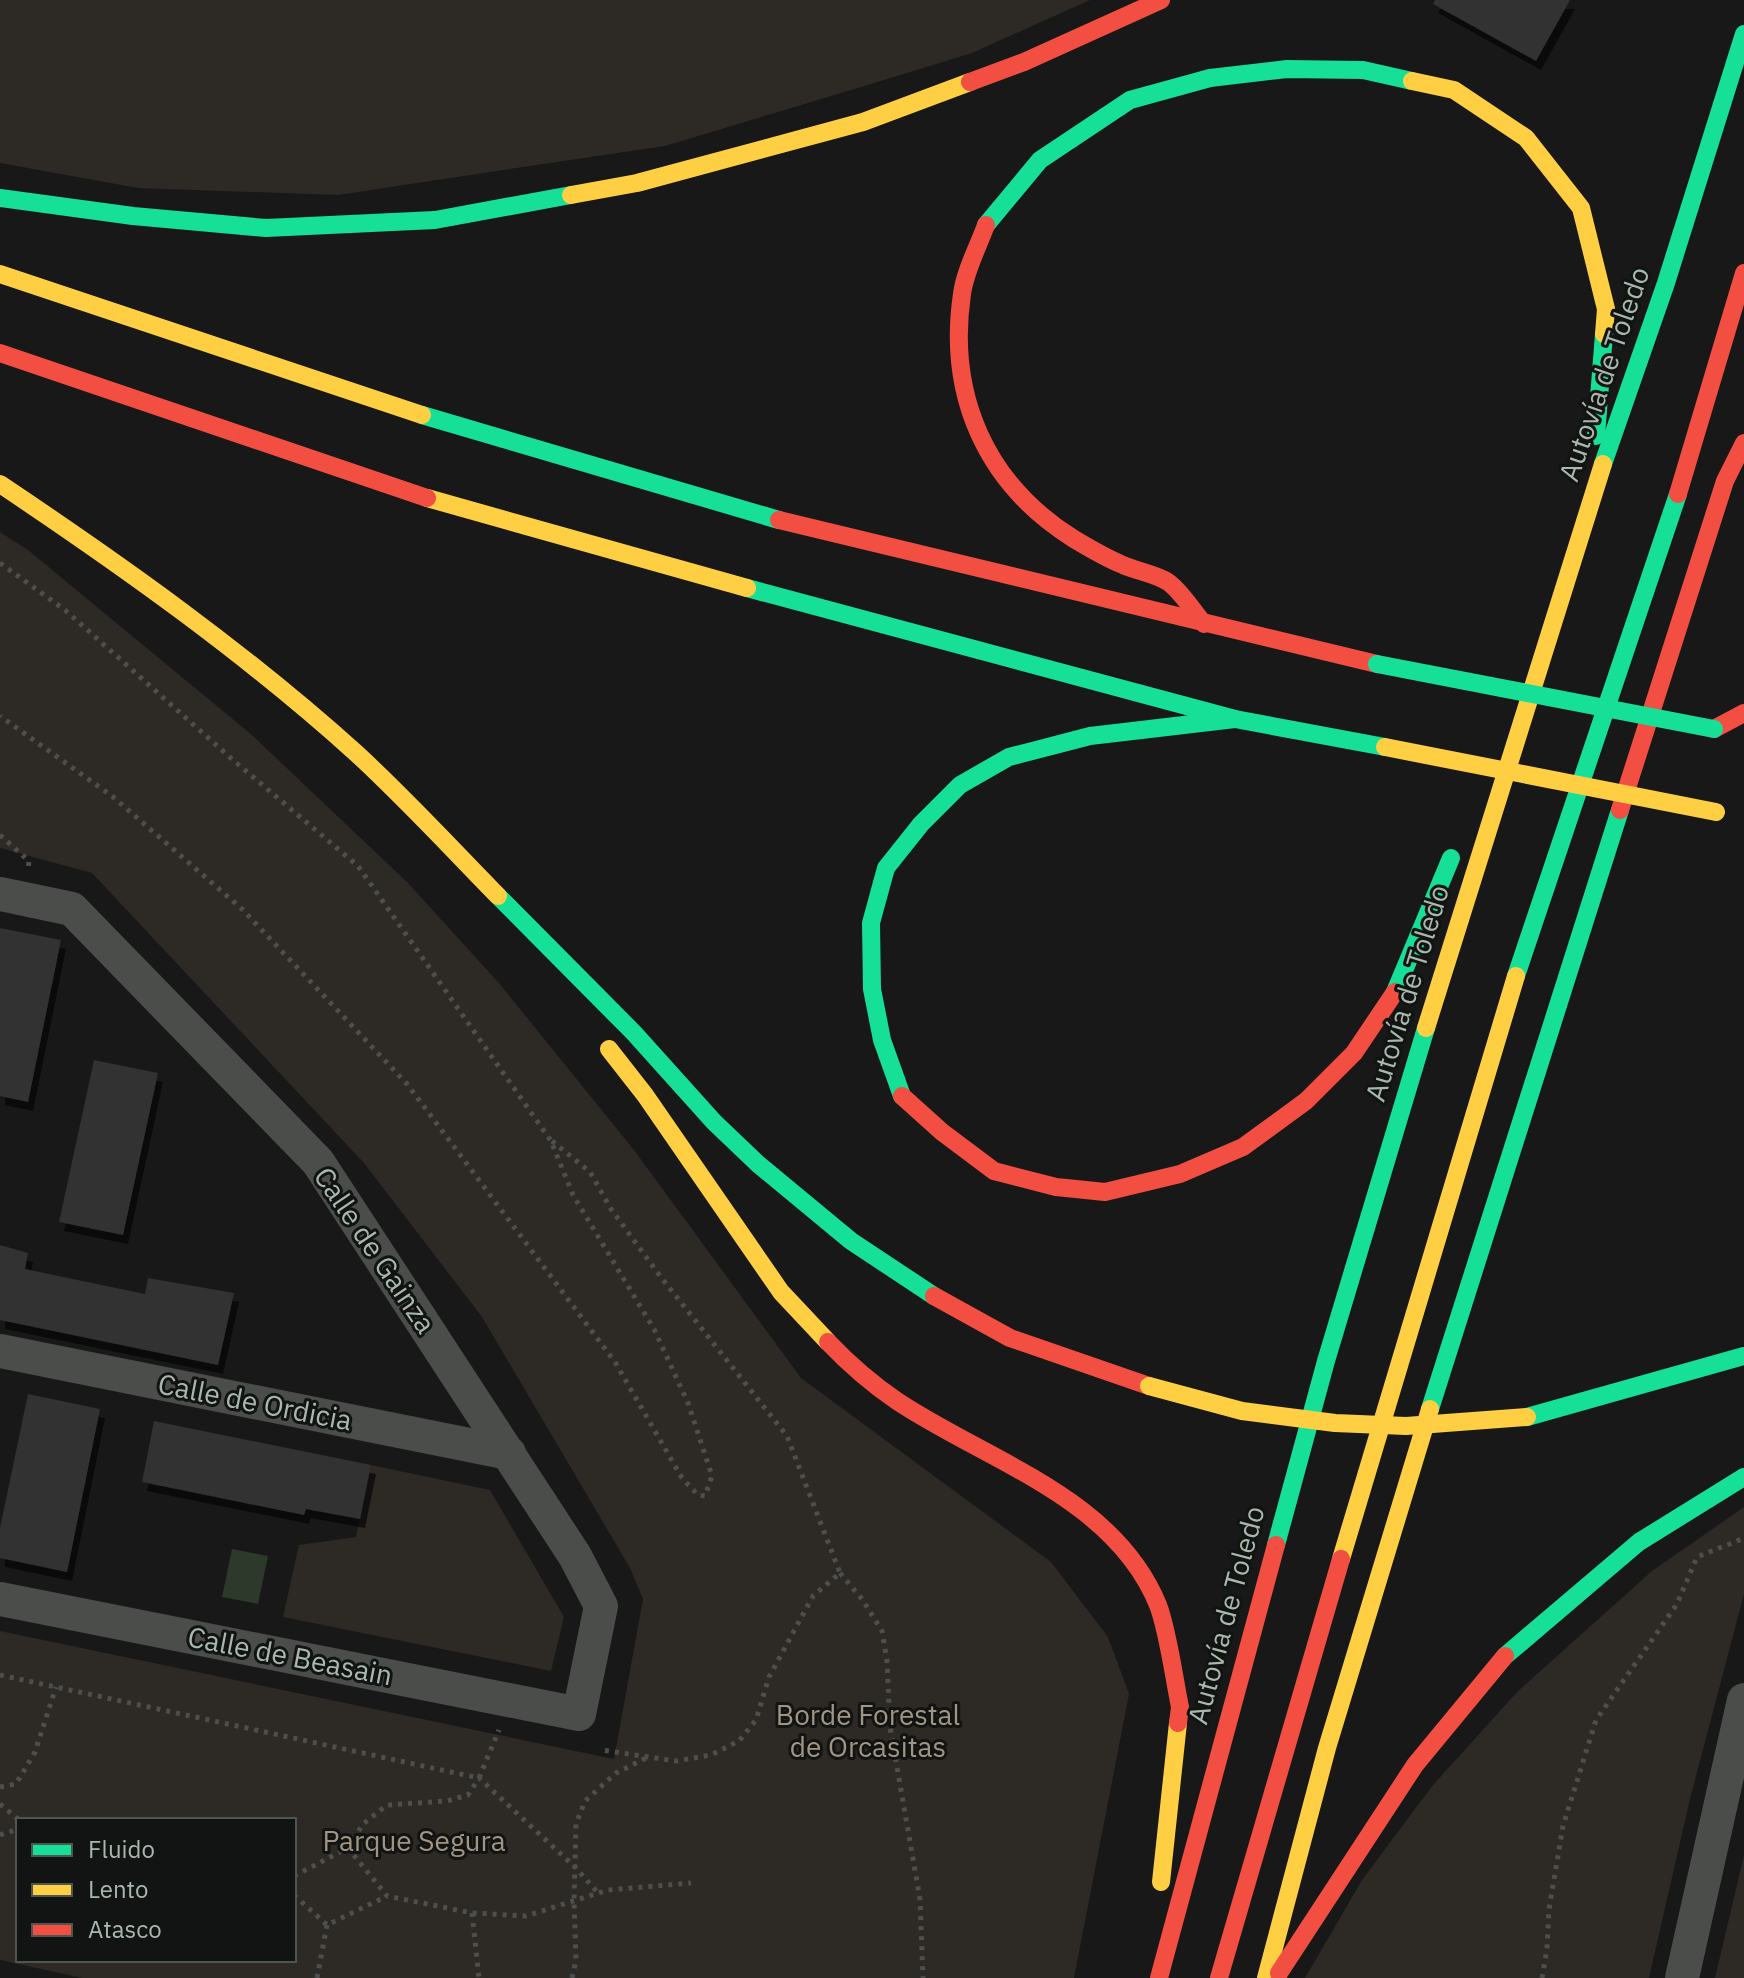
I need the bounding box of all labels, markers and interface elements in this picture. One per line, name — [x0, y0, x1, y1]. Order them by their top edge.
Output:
street label: Autovía de Toledo — [1550, 262, 1658, 486]
street label: Autovía de Toledo — [1356, 880, 1457, 1106]
street label: Calle de Gainza — [306, 1159, 445, 1340]
street label: Calle de Ordicia — [155, 1365, 355, 1438]
street label: Autovía de Toledo — [1179, 1502, 1272, 1728]
street label: Calle de Beasain — [185, 1618, 396, 1693]
park label: Borde Forestal de Orcasitas — [776, 1696, 960, 1765]
legend — [16, 1818, 296, 1962]
park label: Parque Segura — [322, 1822, 506, 1859]
text: Fluido — [88, 1833, 155, 1865]
text: Lento — [88, 1873, 148, 1905]
text: Atasco — [88, 1913, 162, 1945]

